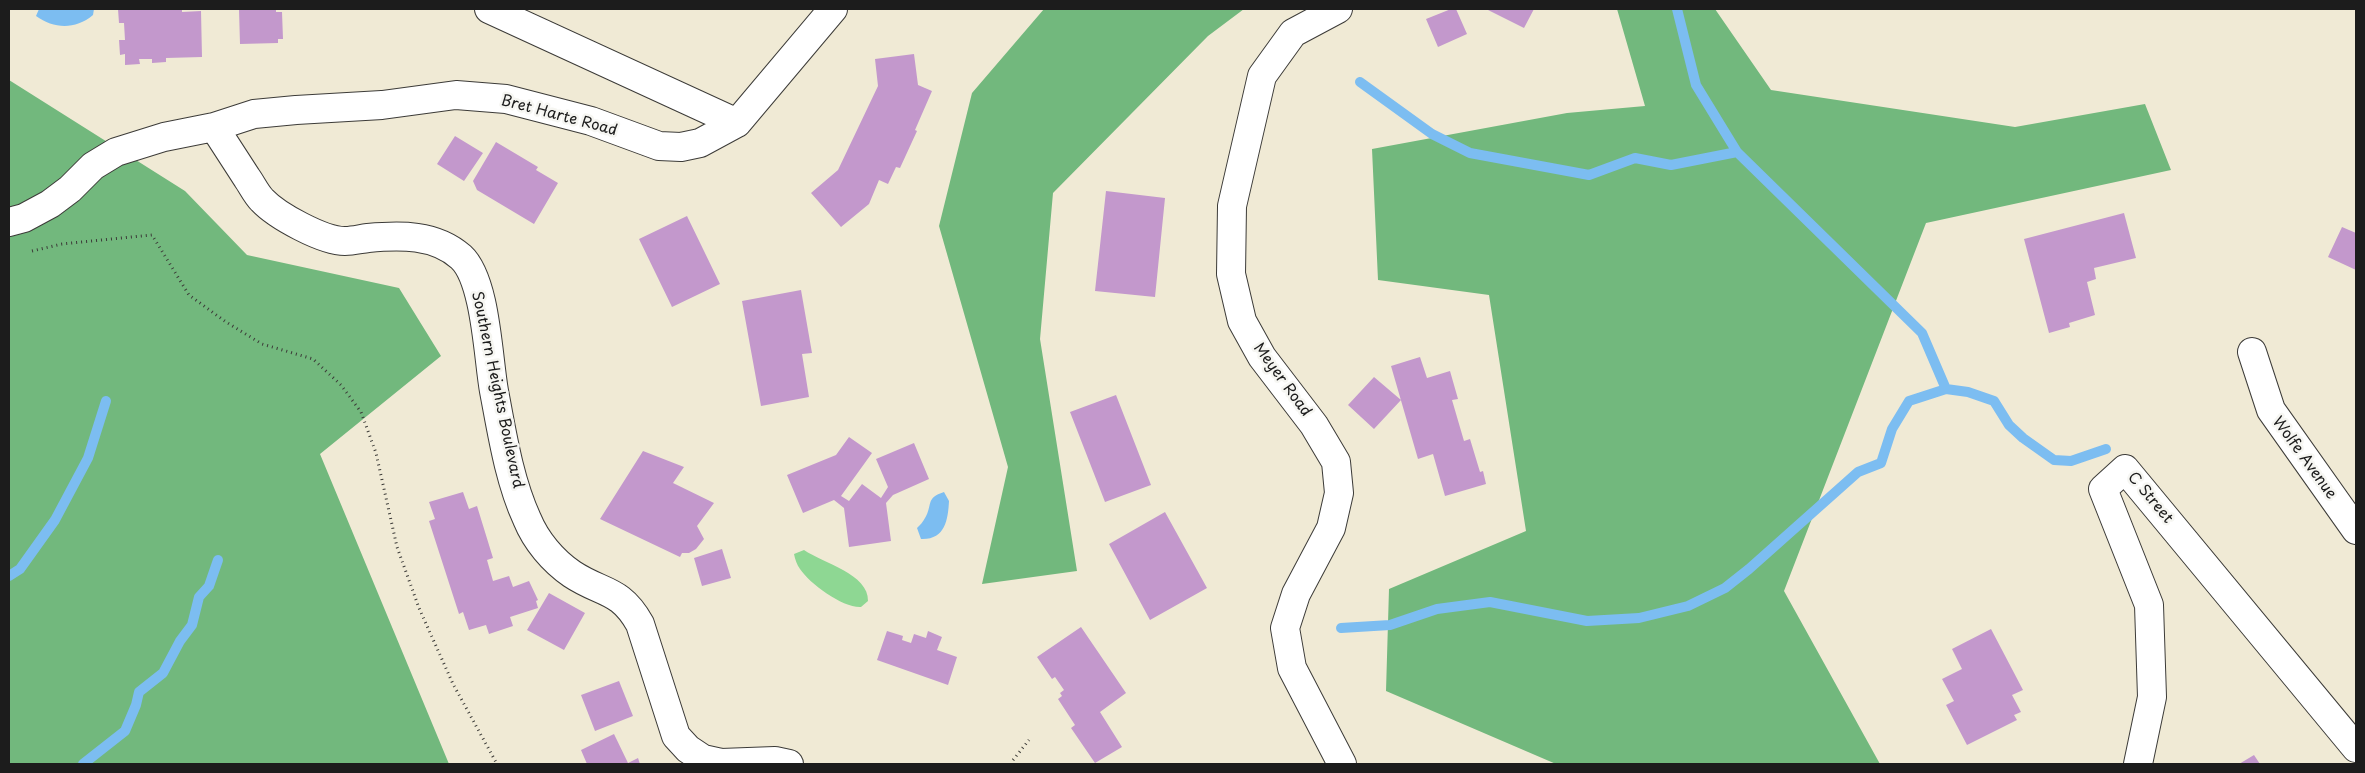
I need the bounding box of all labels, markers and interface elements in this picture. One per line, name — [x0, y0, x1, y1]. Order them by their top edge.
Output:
street label: Bret Harte Road — [499, 92, 619, 140]
street label: Southern Heights Boulevard — [467, 290, 527, 490]
street label: Meyer Road — [1249, 340, 1315, 420]
street label: Wolfe Avenue — [2268, 413, 2340, 503]
street label: C Street — [2123, 469, 2177, 527]

